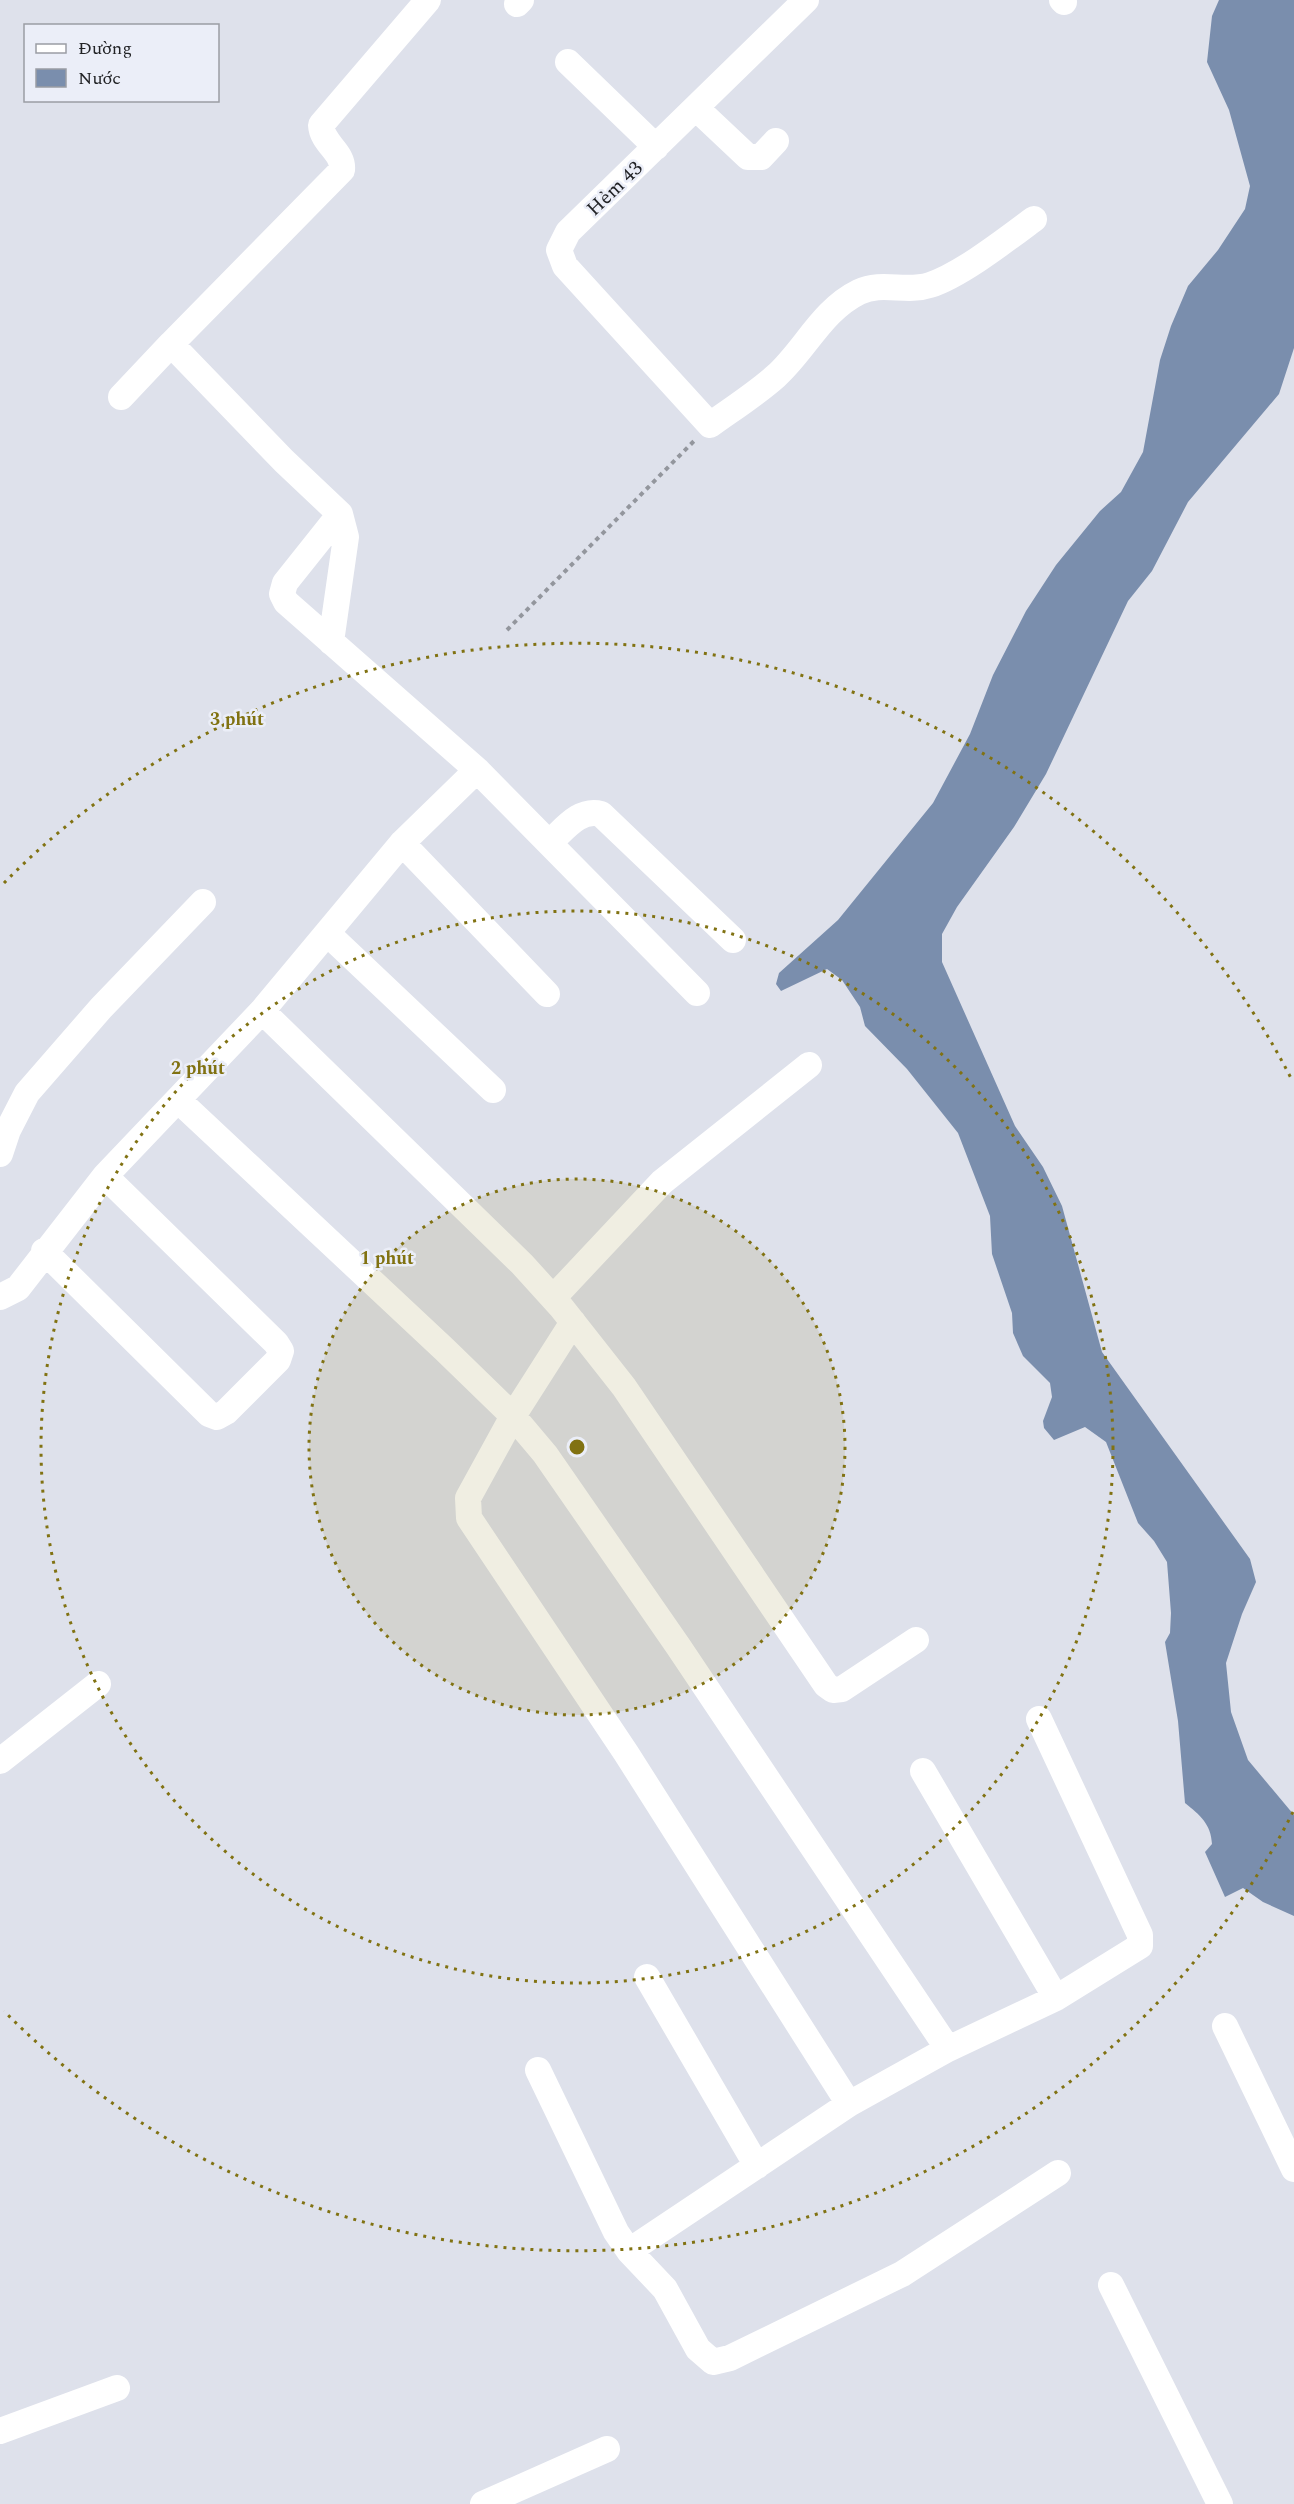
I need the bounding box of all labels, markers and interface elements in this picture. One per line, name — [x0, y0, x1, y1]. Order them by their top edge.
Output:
legend — [24, 24, 219, 102]
text: Đường — [78, 35, 132, 62]
text: Nước — [78, 65, 121, 92]
street label: Hẻm 43 — [580, 154, 650, 223]
text: 3 phút — [210, 706, 264, 733]
text: 2 phút — [171, 1055, 225, 1082]
text: 1 phút — [360, 1245, 414, 1272]
centre of rings — [567, 1437, 587, 1457]

